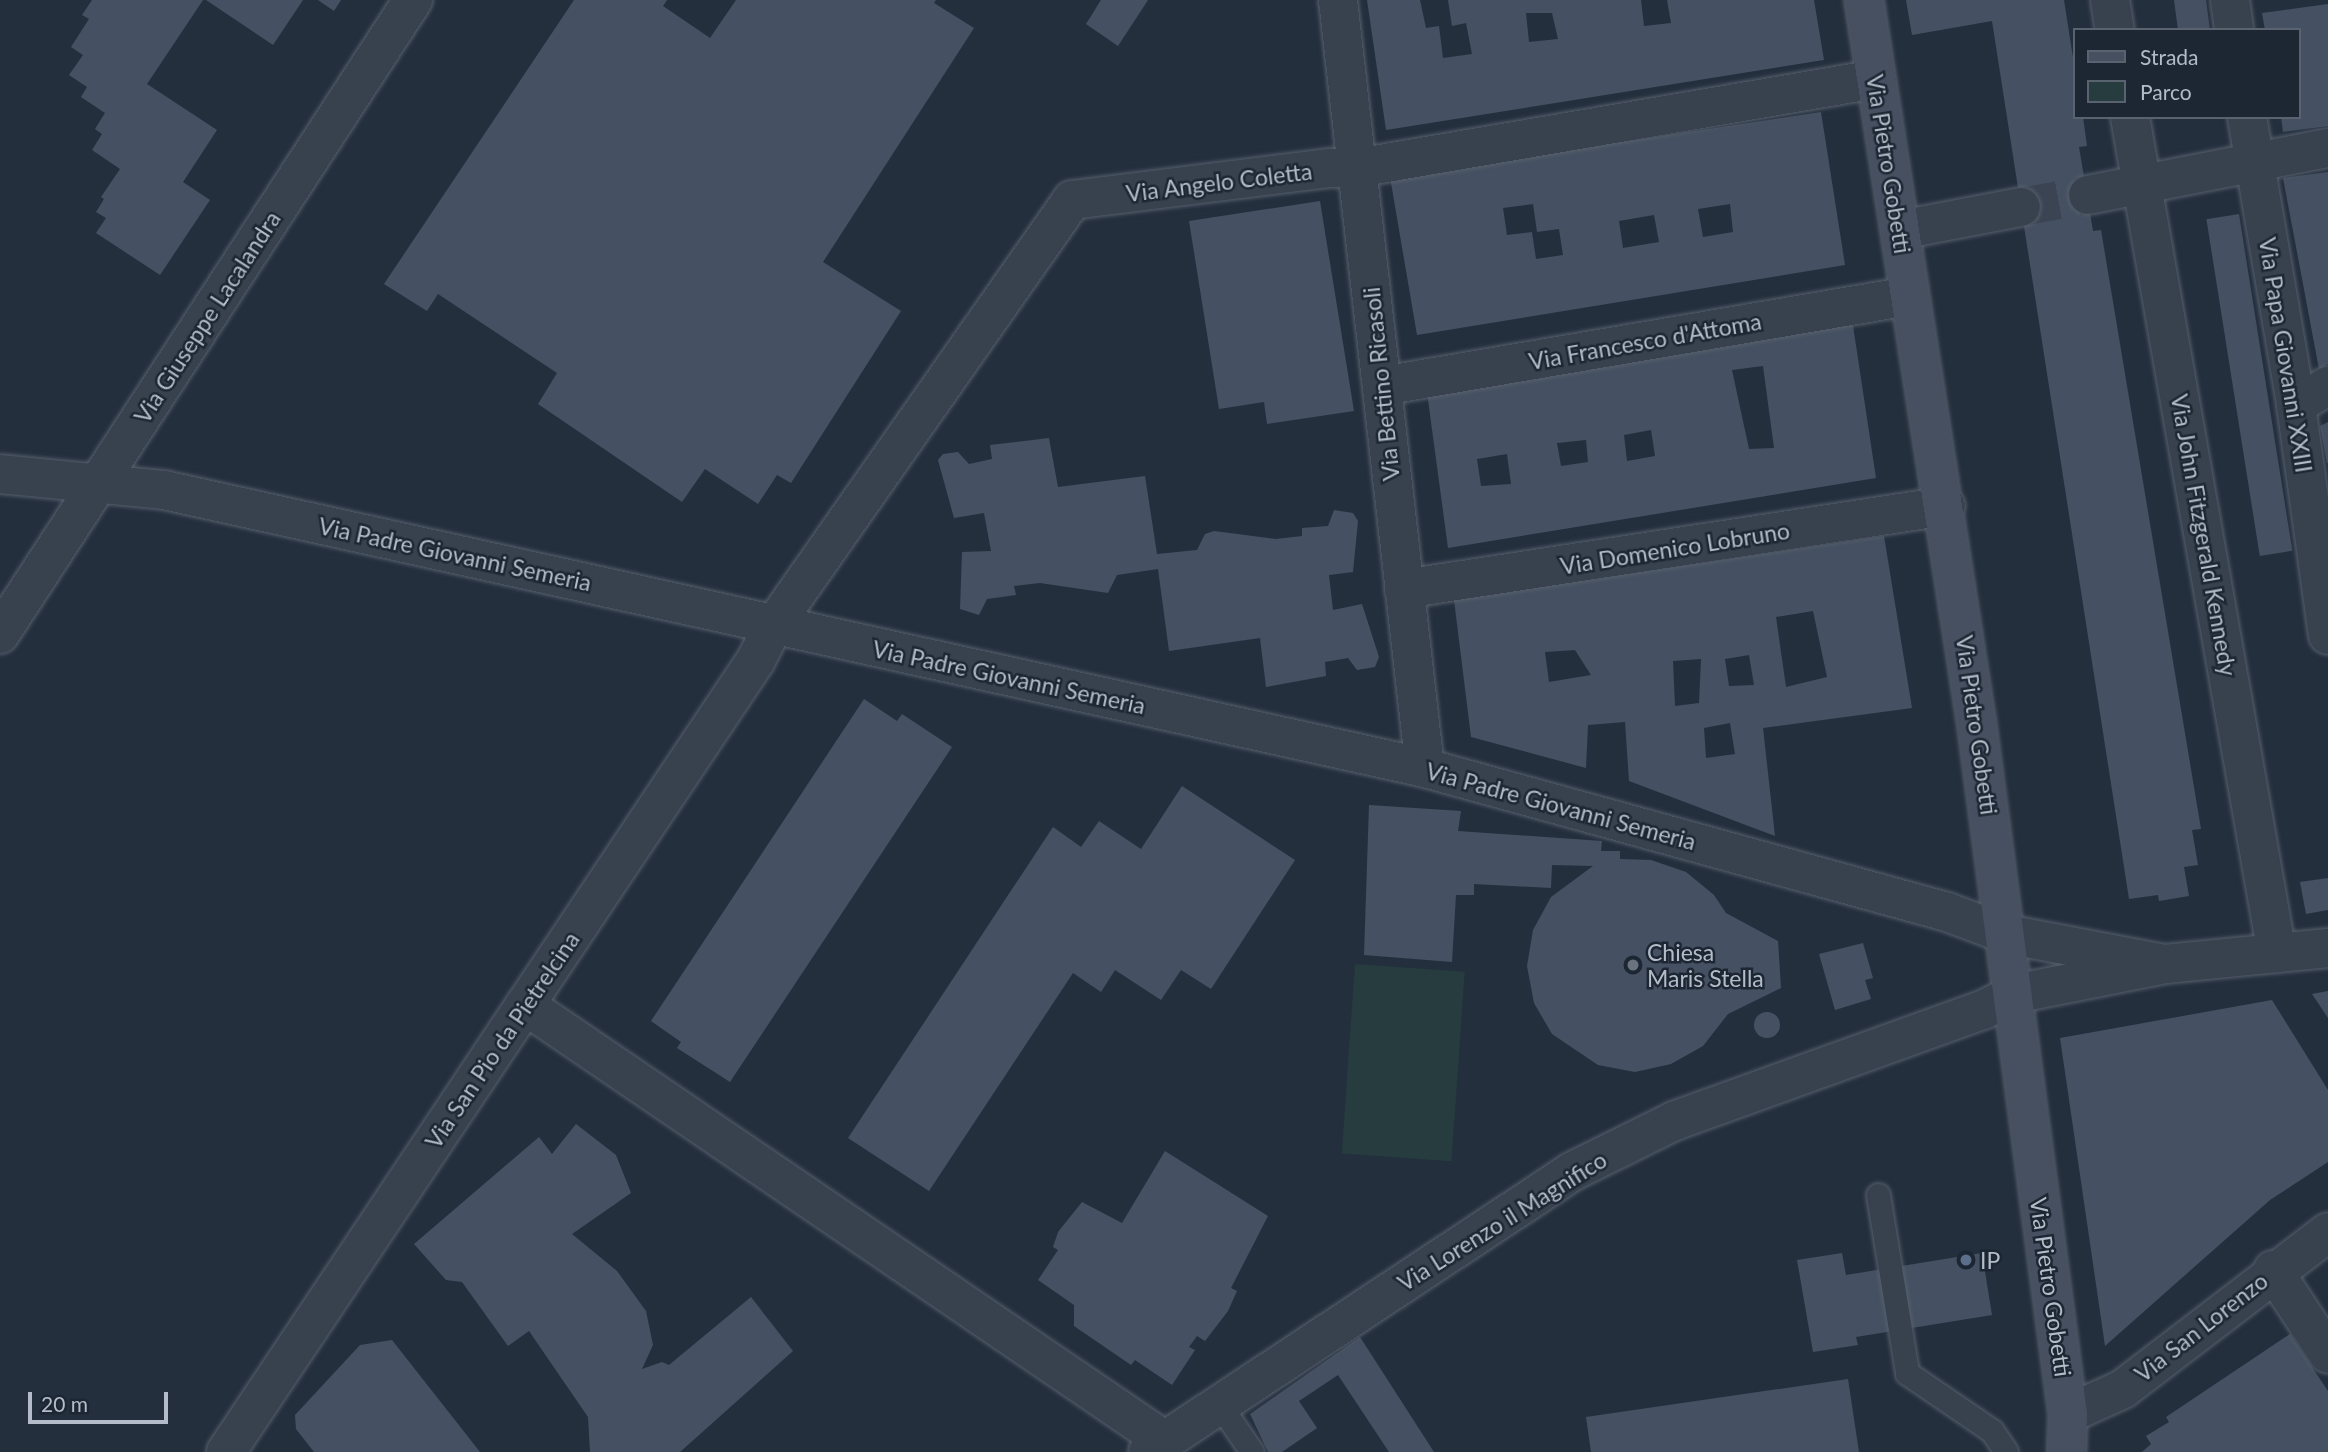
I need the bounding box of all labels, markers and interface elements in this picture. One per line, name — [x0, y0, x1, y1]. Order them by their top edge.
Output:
legend — [2072, 28, 2300, 119]
text: Strada — [2140, 44, 2199, 69]
street label: Via Pietro Gobetti — [1861, 73, 1917, 255]
text: Parco — [2140, 79, 2192, 104]
street label: Via Angelo Coletta — [1124, 157, 1314, 207]
street label: Via Giuseppe Lacalandra — [128, 206, 286, 428]
street label: Via Papa Giovanni XXIII — [2254, 235, 2318, 475]
street label: Via Bettino Ricasoli — [1357, 286, 1405, 482]
street label: Via Francesco d'Attoma — [1527, 307, 1763, 375]
street label: Via John Fitzgerald Kennedy — [2166, 392, 2242, 678]
street label: Via Padre Giovanni Semeria — [316, 512, 594, 596]
street label: Via Domenico Lobruno — [1558, 516, 1792, 580]
street label: Via Pietro Gobetti — [1951, 634, 2003, 816]
street label: Via Padre Giovanni Semeria — [870, 635, 1148, 719]
street label: Via Padre Giovanni Semeria — [1423, 757, 1699, 855]
street label: Via San Pio da Pietrelcina — [419, 927, 585, 1153]
place label: Chiesa Maris Stella — [1647, 938, 1764, 992]
marker: Chiesa Maris Stella — [1625, 957, 1641, 973]
street label: Via Lorenzo il Magnifico — [1393, 1145, 1611, 1297]
street label: Via Pietro Gobetti — [2025, 1196, 2077, 1378]
place label: IP — [1980, 1246, 2000, 1274]
marker: IP — [1958, 1252, 1974, 1268]
street label: Via San Lorenzo — [2129, 1267, 2273, 1387]
scale bar — [32, 1378, 172, 1422]
text: 20 m — [41, 1391, 88, 1416]

